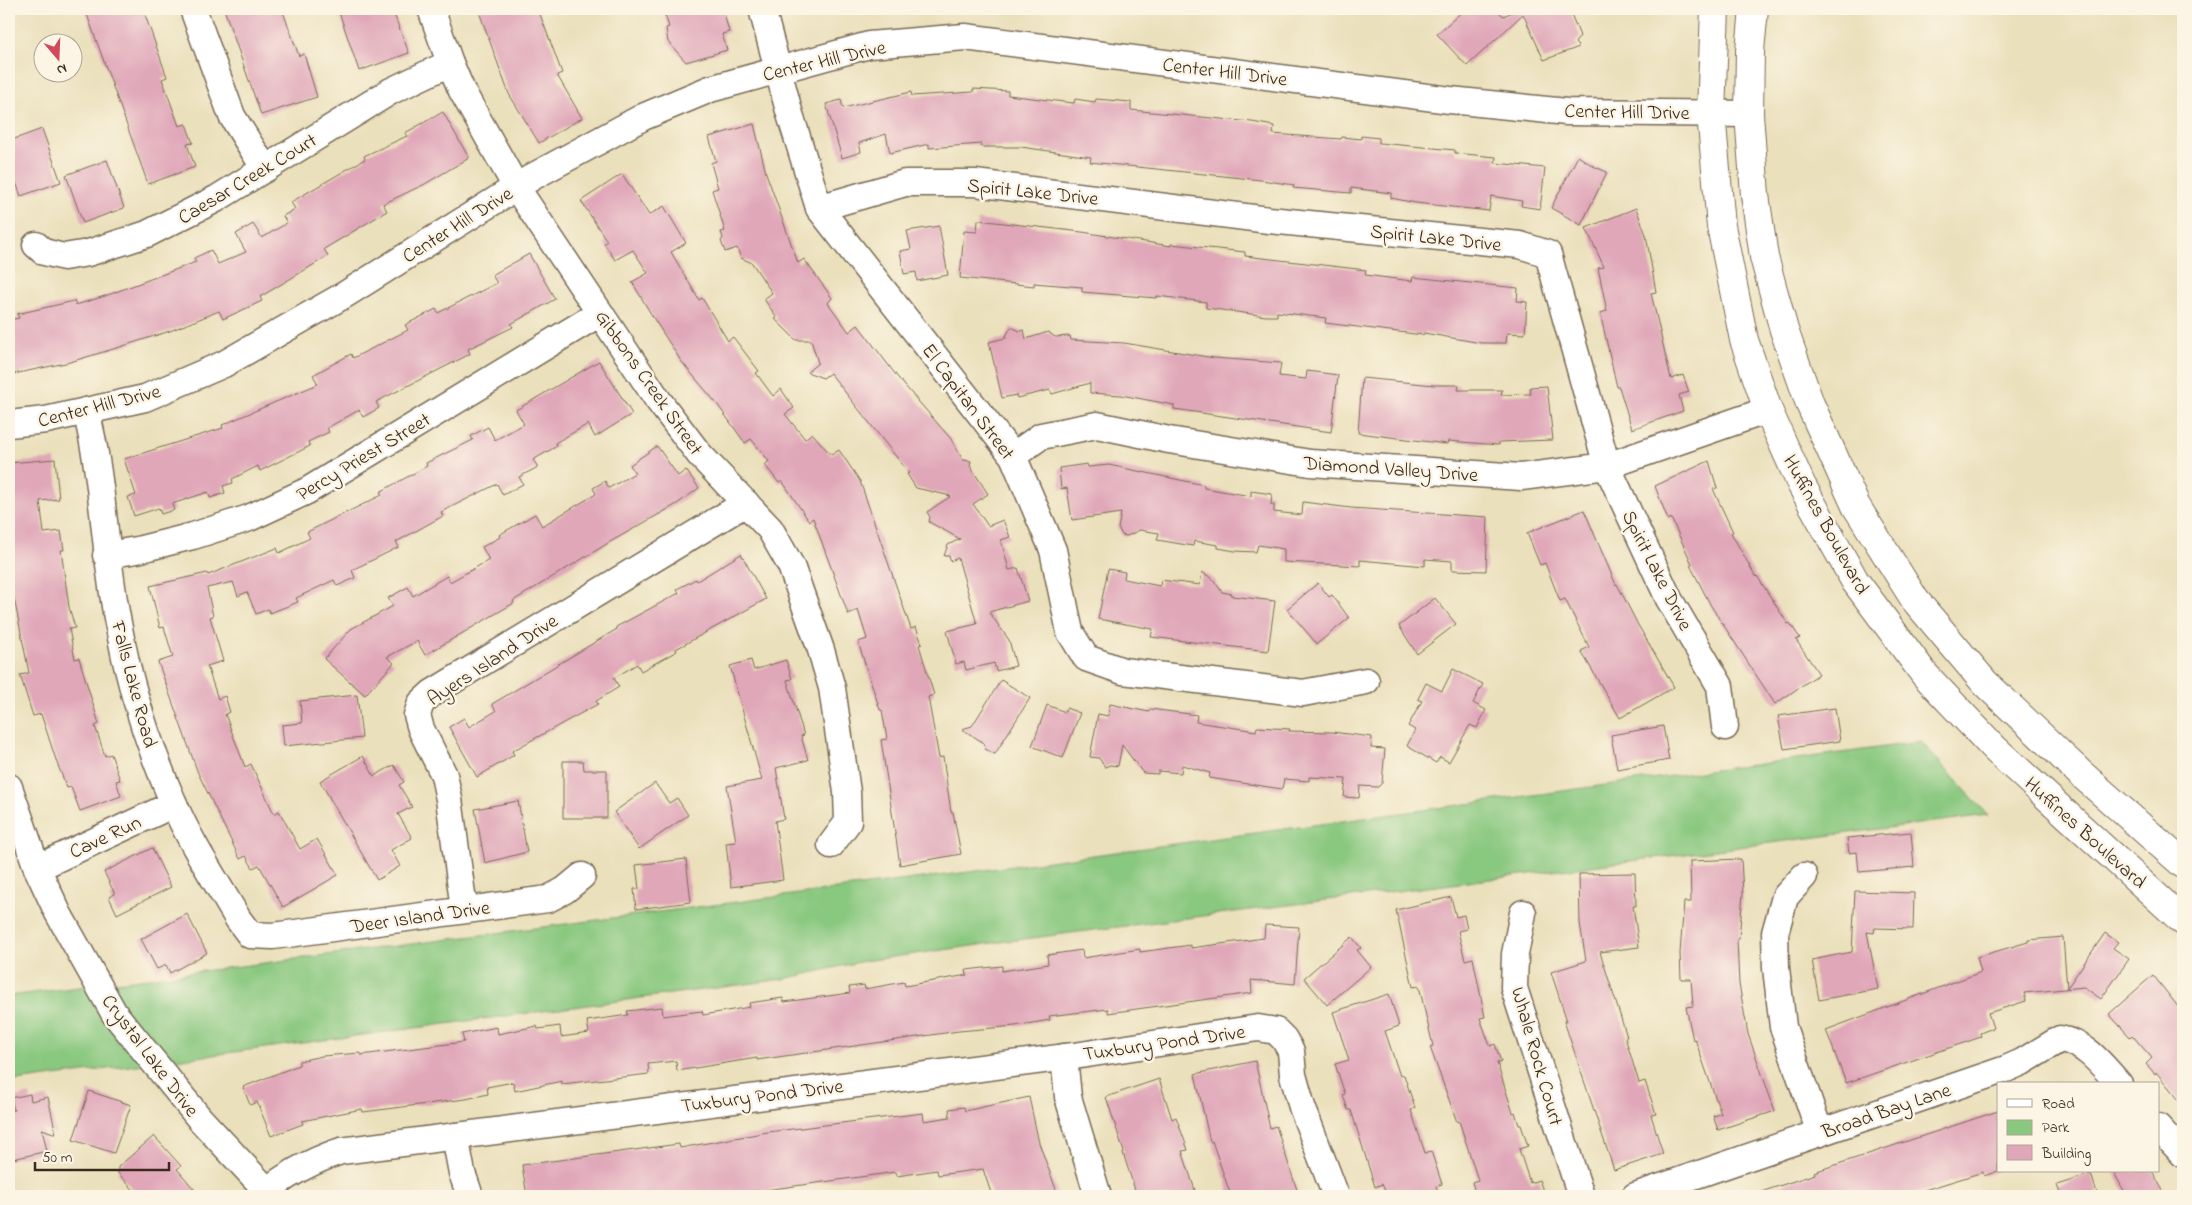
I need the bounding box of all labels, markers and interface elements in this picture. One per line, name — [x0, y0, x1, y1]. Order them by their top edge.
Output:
north arrow — [32, 32, 82, 82]
street label: Center Hill Drive — [760, 34, 889, 91]
street label: Center Hill Drive — [1161, 51, 1289, 96]
text: N — [54, 57, 70, 80]
street label: Center Hill Drive — [1564, 98, 1690, 129]
street label: Caesar Creek Court — [173, 127, 323, 233]
street label: Spirit Lake Drive — [966, 172, 1100, 215]
street label: Center Hill Drive — [397, 181, 519, 272]
street label: Spirit Lake Drive — [1369, 218, 1503, 261]
street label: Gibbons Creek Street — [587, 305, 709, 462]
street label: El Capitan Street — [913, 338, 1021, 467]
street label: Center Hill Drive — [35, 378, 164, 437]
street label: Percy Priest Street — [292, 406, 437, 510]
street label: Diamond Valley Drive — [1302, 450, 1479, 491]
street label: Huffines Boulevard — [1774, 450, 1875, 600]
street label: Spirit Lake Drive — [1613, 506, 1699, 636]
street label: Ayers Island Drive — [422, 608, 564, 714]
street label: Falls Lake Road — [101, 617, 163, 751]
street label: Huffines Boulevard — [2017, 771, 2152, 897]
street label: Cave Run — [65, 809, 147, 868]
street label: Deer Island Drive — [348, 894, 492, 943]
street label: Whale Rock Court — [1502, 984, 1569, 1130]
street label: Crystal Lake Drive — [93, 989, 205, 1124]
street label: Tuxbury Pond Drive — [1081, 1019, 1247, 1070]
street label: Tuxbury Pond Drive — [679, 1073, 845, 1122]
street label: Broad Bay Lane — [1818, 1077, 1955, 1148]
legend — [1997, 1082, 2160, 1172]
text: Road — [2042, 1093, 2075, 1115]
text: Park — [2042, 1117, 2070, 1139]
scale bar — [35, 1140, 169, 1172]
text: Building — [2041, 1143, 2091, 1166]
text: 50 m — [42, 1147, 73, 1169]

